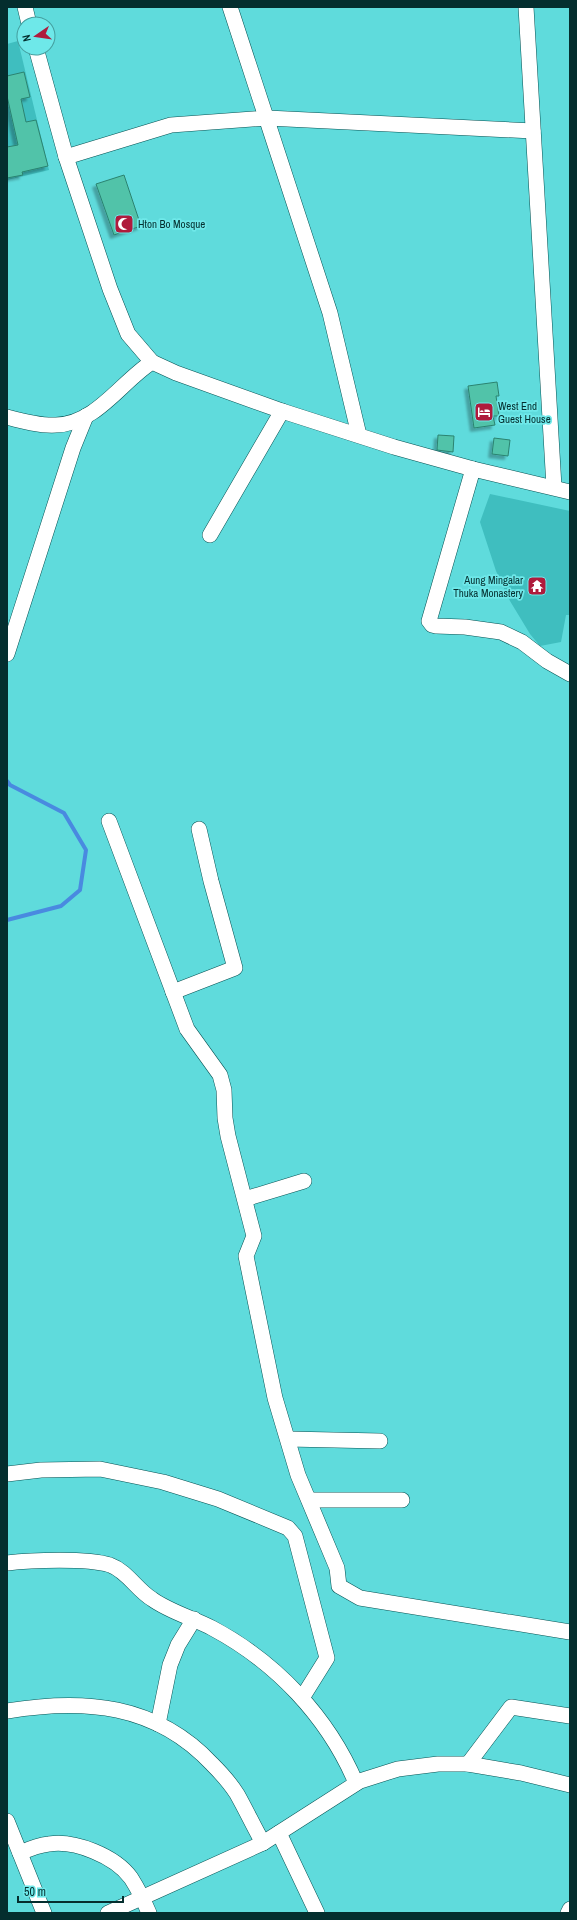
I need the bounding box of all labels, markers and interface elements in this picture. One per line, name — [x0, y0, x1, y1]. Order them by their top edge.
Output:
north arrow — [16, 16, 56, 56]
text: N — [19, 34, 34, 43]
mosque icon: Hton Bo Mosque — [113, 213, 135, 235]
place label: Hton Bo Mosque — [138, 217, 205, 231]
place label: West End Guest House — [498, 399, 551, 426]
hotel icon: West End Guest House — [473, 401, 495, 423]
place label: Aung Mingalar Thuka Monastery — [453, 573, 523, 600]
temple icon: Aung Mingalar Thuka Monastery — [526, 575, 548, 597]
scale bar — [18, 1878, 123, 1904]
text: 50 m — [24, 1884, 46, 1900]

